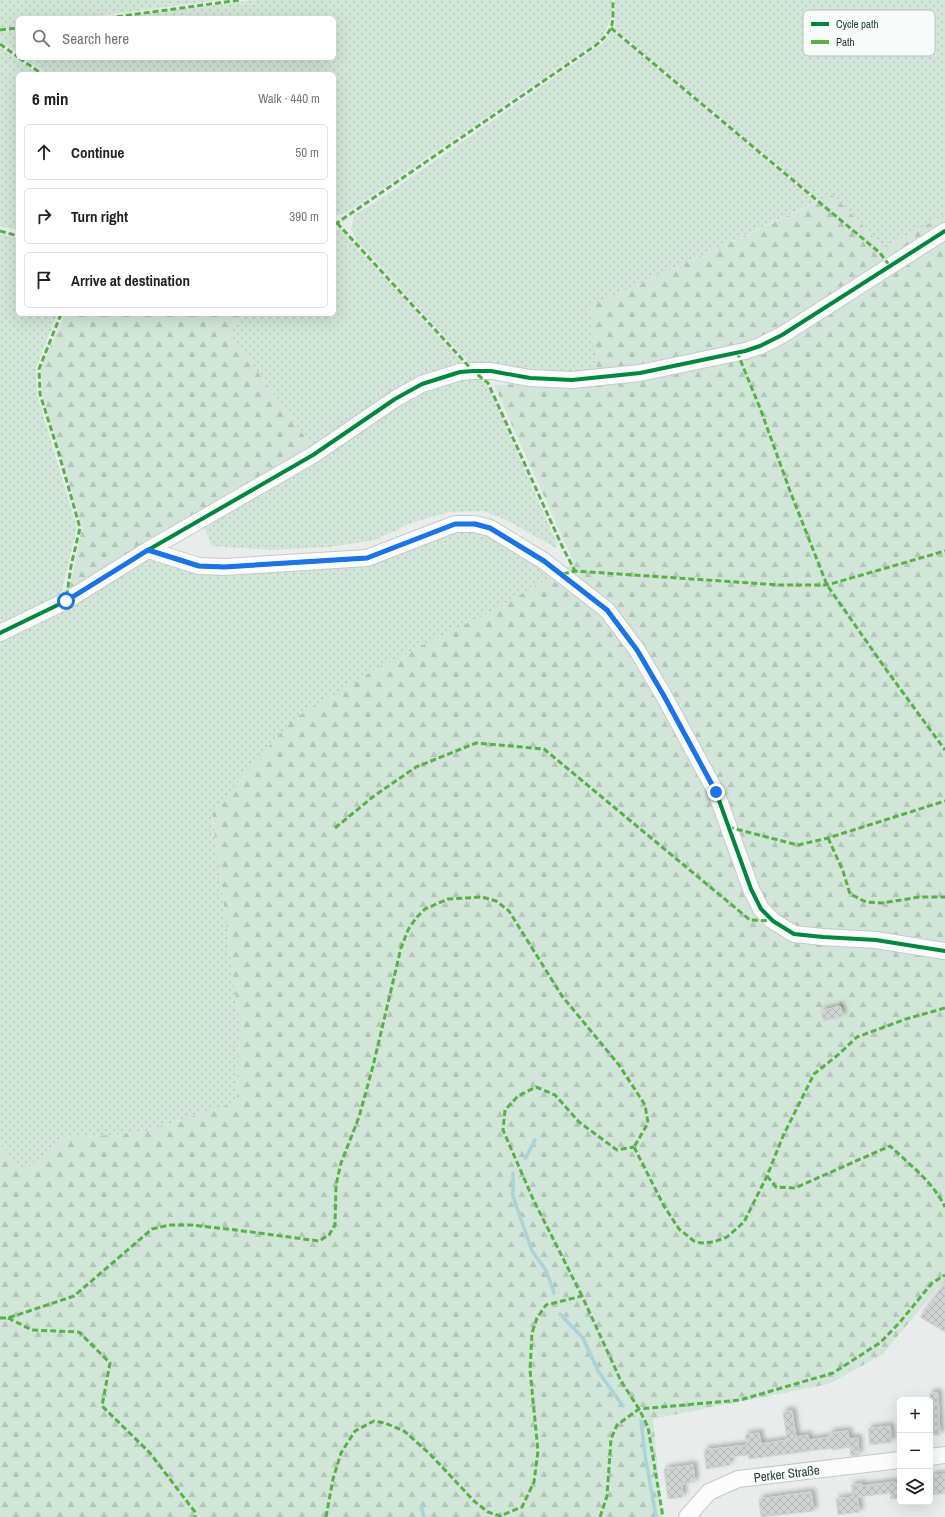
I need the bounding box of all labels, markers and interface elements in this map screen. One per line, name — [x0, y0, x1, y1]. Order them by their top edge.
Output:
legend — [803, 10, 935, 56]
search box — [16, 16, 336, 60]
text: Cycle path — [836, 17, 879, 31]
icon: search — [30, 27, 52, 49]
text: Search here — [62, 28, 129, 49]
text: Path — [836, 35, 855, 49]
text: 6 min — [32, 87, 68, 110]
text: Walk · 440 m — [258, 90, 320, 107]
icon: ahead — [33, 141, 55, 163]
text: Continue — [71, 142, 124, 163]
text: 50 m — [295, 144, 319, 161]
icon: right — [33, 205, 55, 227]
text: Turn right — [71, 206, 128, 227]
text: 390 m — [289, 208, 319, 225]
icon: arrive — [33, 269, 55, 291]
text: Arrive at destination — [71, 270, 190, 291]
route start — [57, 592, 75, 610]
route end — [707, 783, 725, 801]
map controls — [897, 1397, 933, 1505]
button: + — [897, 1397, 933, 1433]
button: − — [897, 1433, 933, 1469]
street label: Perker Straße — [753, 1461, 821, 1486]
button: layers — [897, 1469, 933, 1505]

